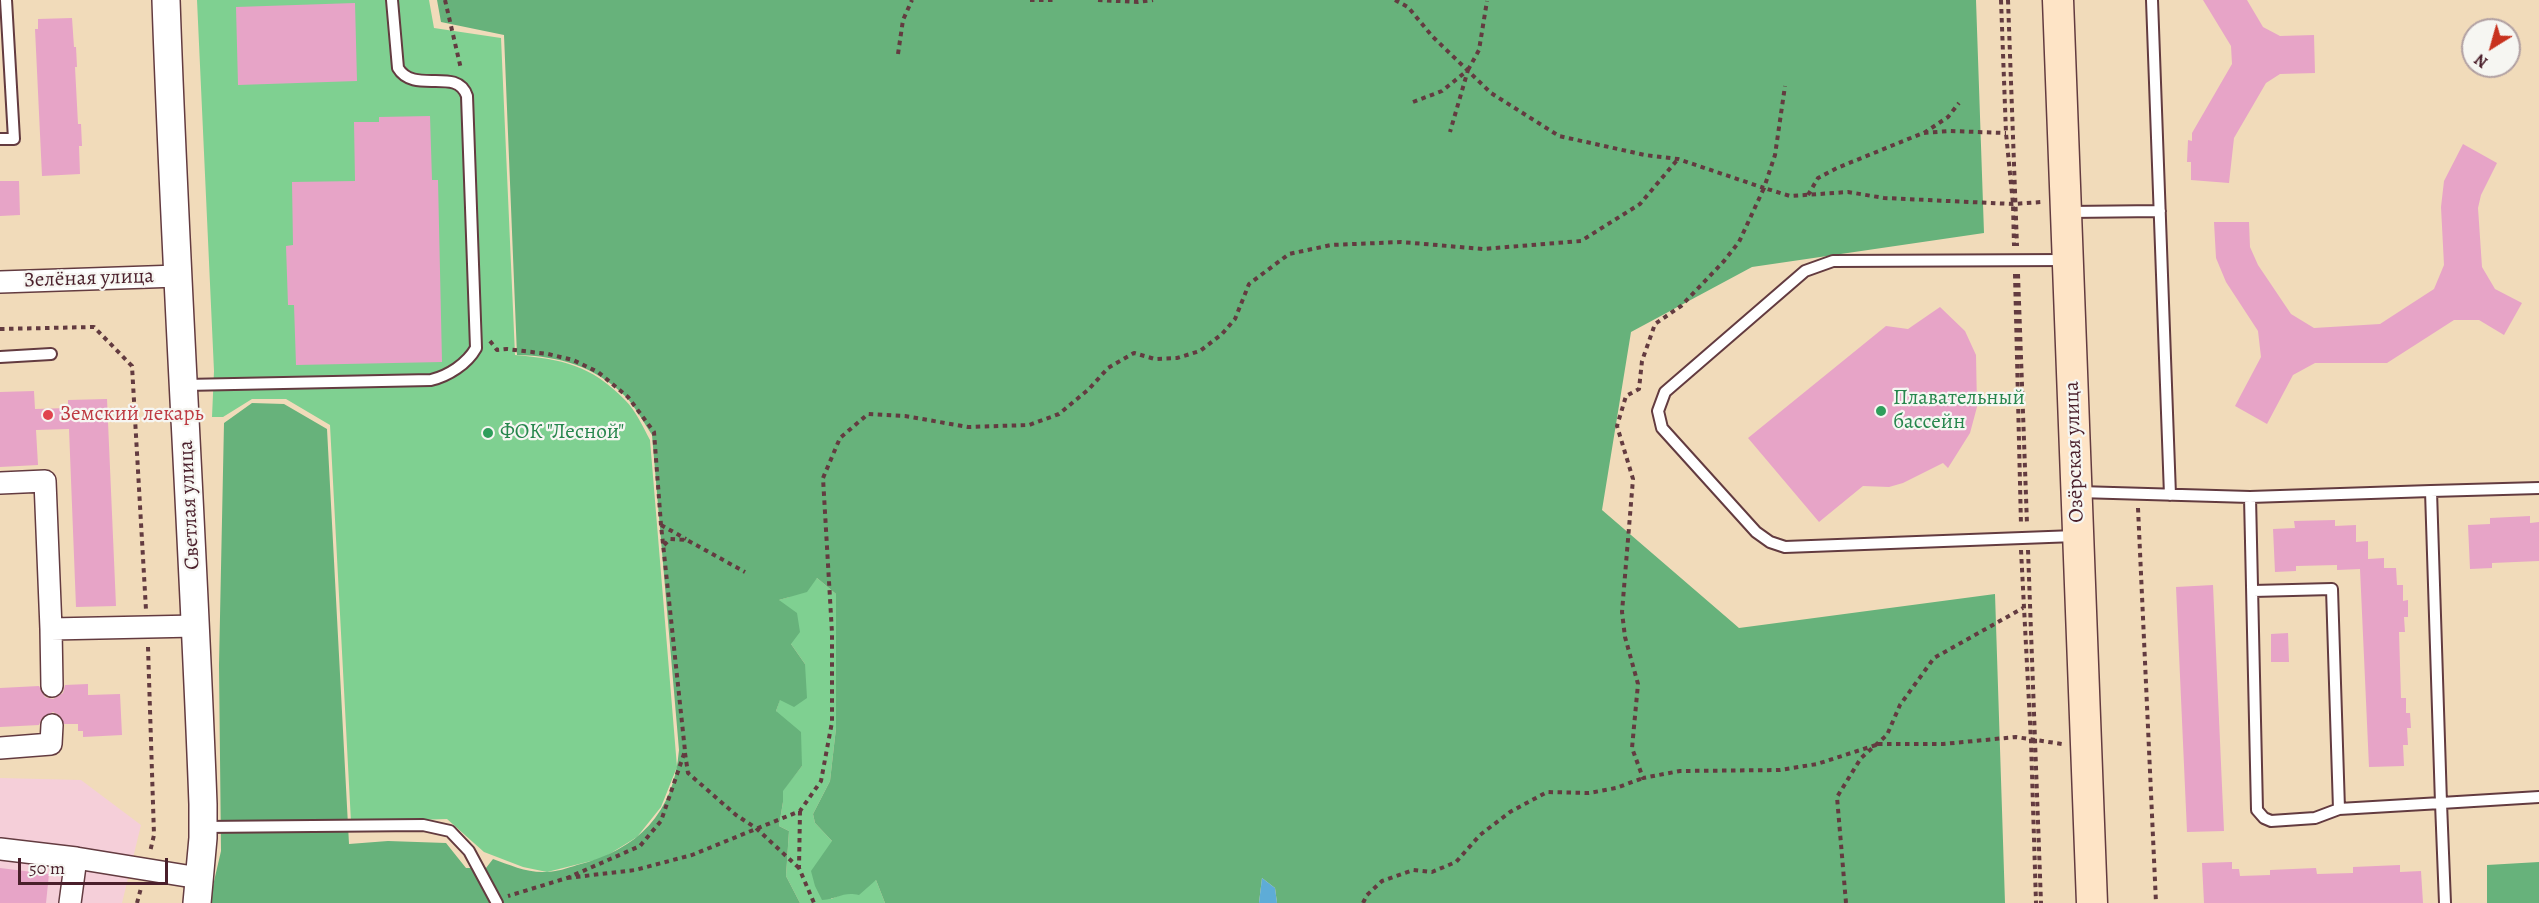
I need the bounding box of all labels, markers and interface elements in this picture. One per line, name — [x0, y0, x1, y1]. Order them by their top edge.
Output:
north arrow — [2461, 18, 2521, 78]
text: N — [2470, 48, 2493, 73]
street label: Зелёная улица — [23, 264, 155, 294]
street label: Озёрская улица — [2060, 381, 2090, 523]
place label: Плавательный бассейн — [1893, 386, 2025, 436]
place label: Земский лекарь — [60, 402, 204, 428]
marker: Плавательный бассейн — [1874, 404, 1888, 418]
marker: Земский лекарь — [41, 408, 55, 422]
place label: ФОК "Лесной" — [500, 420, 624, 446]
marker: ФОК "Лесной" — [481, 426, 495, 440]
street label: Светлая улица — [174, 440, 206, 570]
scale bar — [21, 846, 171, 884]
text: 50 m — [29, 856, 65, 880]

